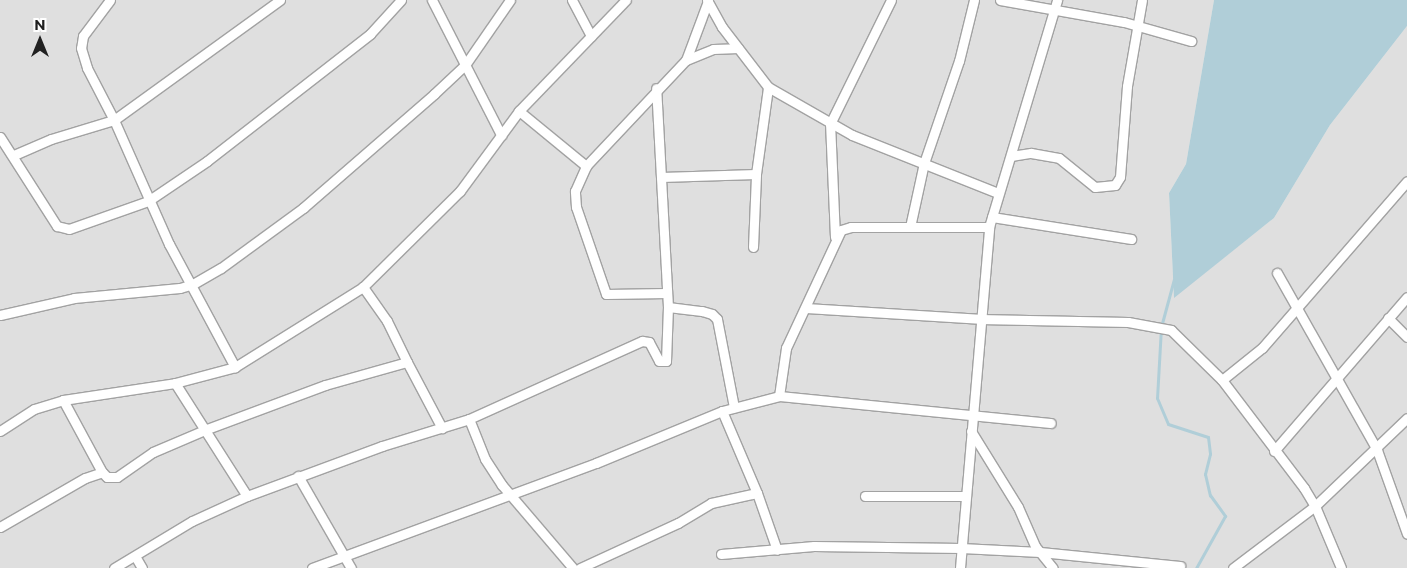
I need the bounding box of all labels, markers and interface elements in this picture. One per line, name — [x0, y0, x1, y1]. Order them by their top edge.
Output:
north arrow — [15, 15, 65, 65]
text: N — [34, 16, 46, 34]

